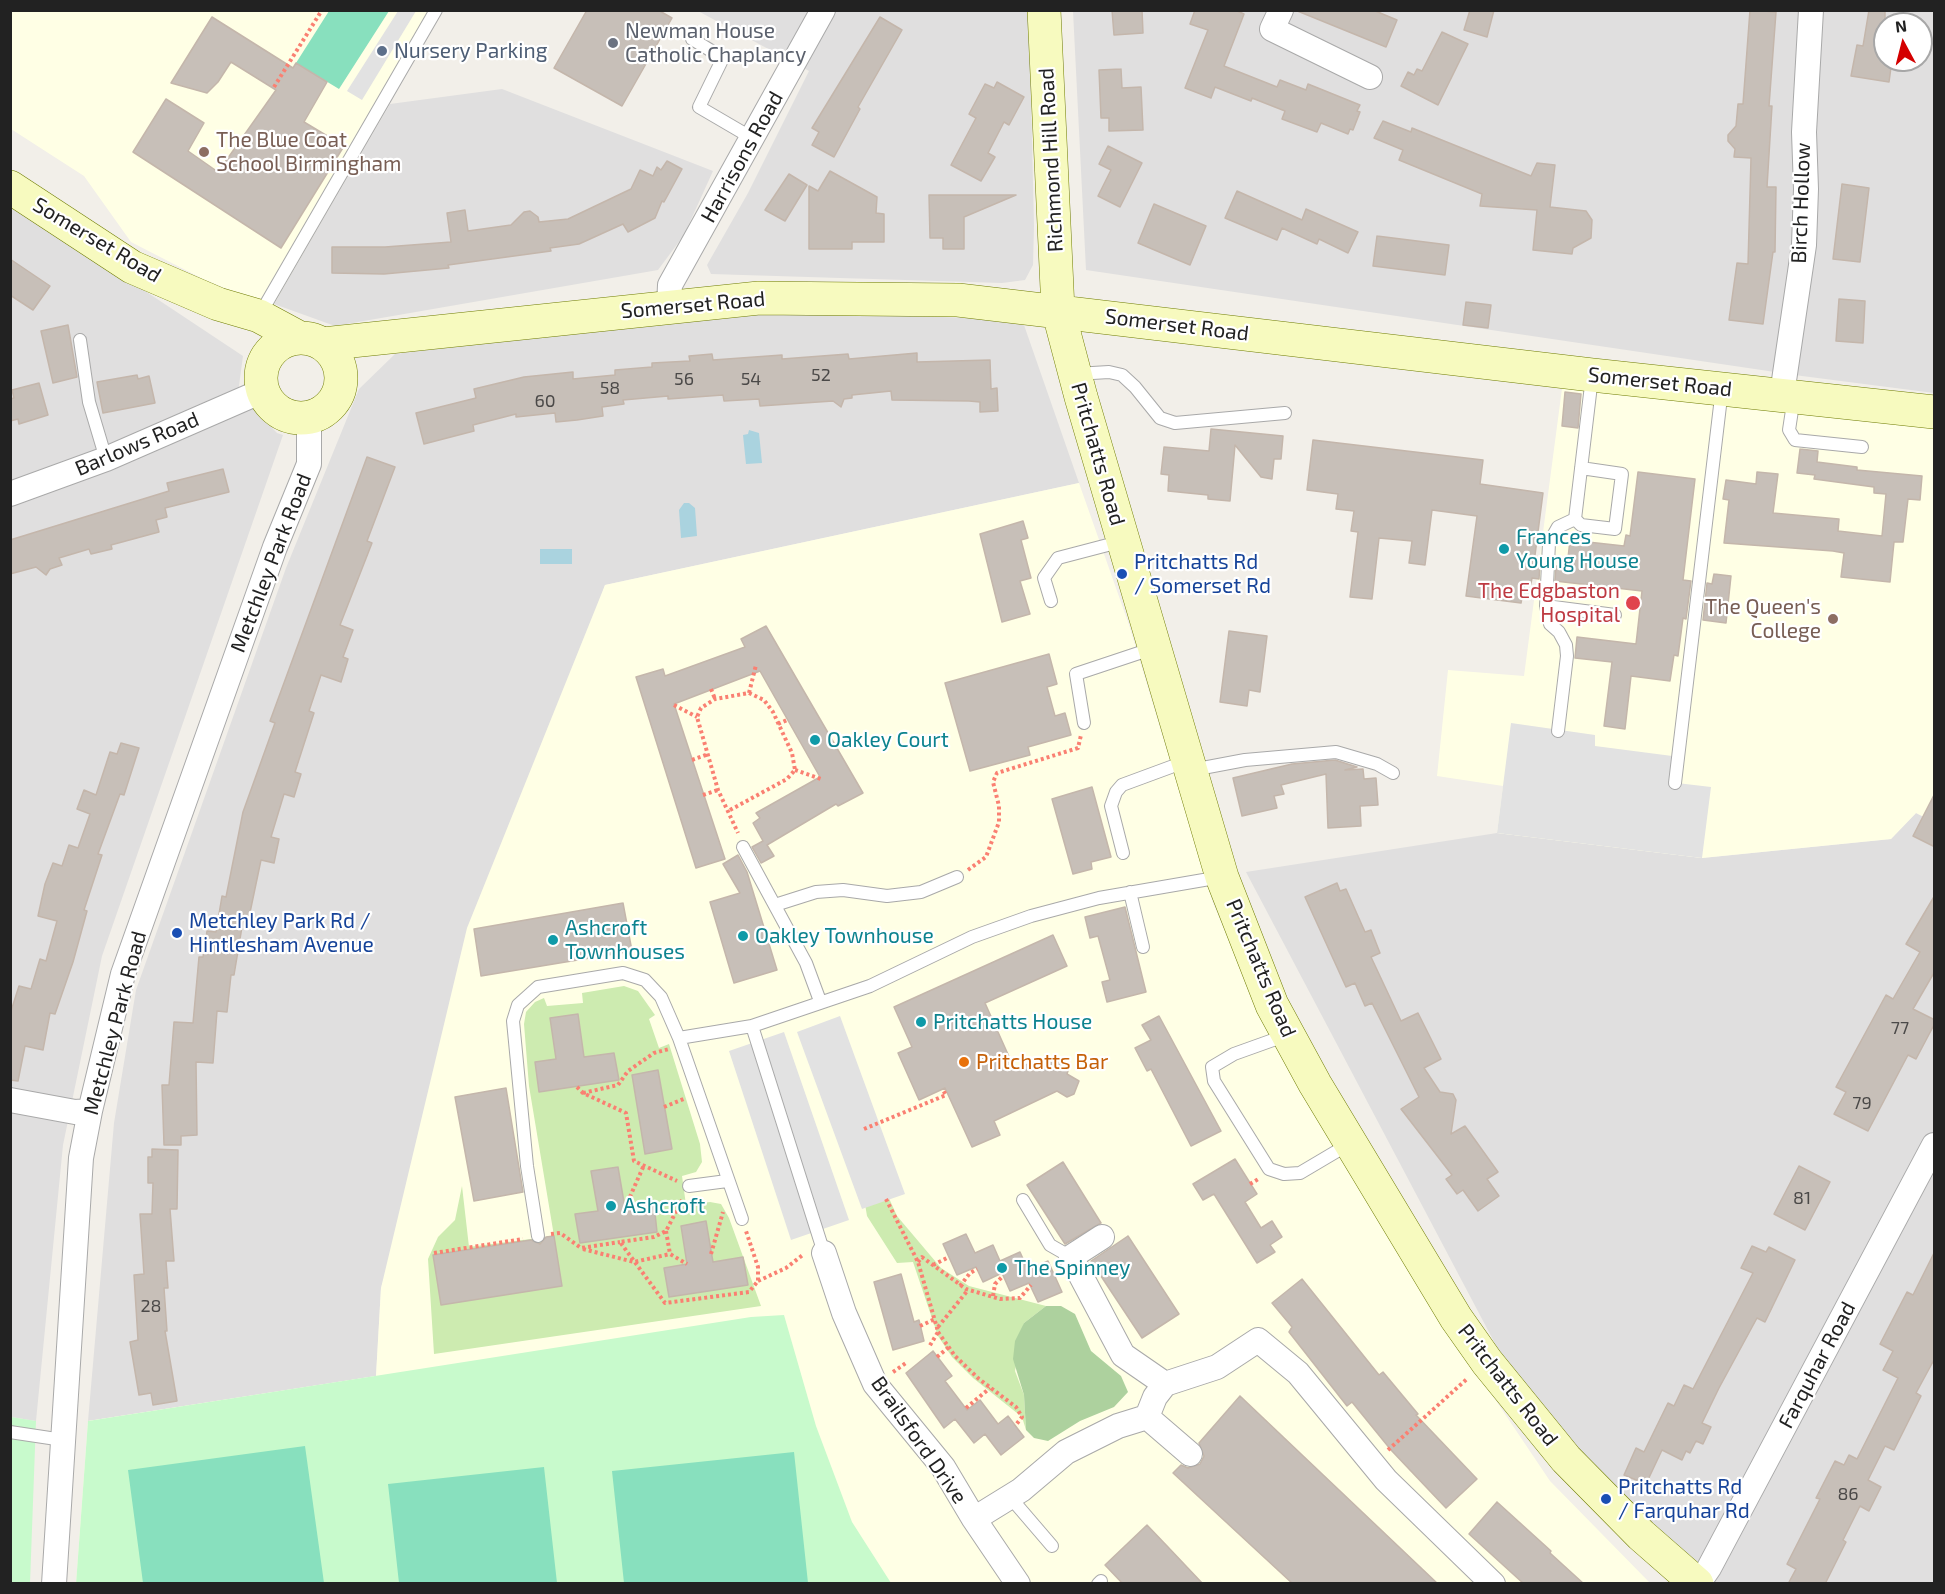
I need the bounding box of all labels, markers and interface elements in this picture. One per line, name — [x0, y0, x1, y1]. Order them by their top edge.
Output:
north arrow — [1873, 12, 1933, 72]
text: N — [1894, 15, 1908, 36]
place label: Newman House Catholic Chaplancy — [625, 18, 806, 68]
marker: Newman House Catholic Chaplancy — [606, 36, 620, 50]
place label: Nursery Parking — [394, 38, 547, 64]
marker: Nursery Parking — [375, 44, 389, 58]
street label: Richmond Hill Road — [1034, 67, 1068, 253]
street label: Harrisons Road — [696, 87, 788, 227]
place label: The Blue Coat School Birmingham — [216, 127, 401, 177]
street label: Birch Hollow — [1786, 142, 1816, 264]
marker: The Blue Coat School Birmingham — [197, 145, 211, 159]
street label: Somerset Road — [28, 192, 166, 288]
street label: Somerset Road — [620, 286, 766, 324]
street label: Somerset Road — [1104, 304, 1250, 346]
street label: Somerset Road — [1587, 362, 1733, 402]
house number: 52 — [811, 364, 831, 386]
house number: 56 — [674, 368, 694, 390]
house number: 54 — [741, 368, 761, 390]
house number: 58 — [600, 377, 620, 399]
street label: Pritchatts Road — [1066, 380, 1130, 528]
house number: 60 — [534, 390, 556, 412]
street label: Barlows Road — [71, 407, 203, 481]
street label: Metchley Park Road — [225, 470, 317, 656]
place label: Frances Young House — [1516, 524, 1639, 574]
marker: Frances Young House — [1497, 542, 1511, 556]
place label: Pritchatts Rd / Somerset Rd — [1134, 549, 1271, 599]
marker: Pritchatts Rd / Somerset Rd — [1115, 567, 1129, 581]
place label: The Edgbaston Hospital — [1478, 578, 1620, 628]
marker: The Edgbaston Hospital — [1624, 594, 1642, 612]
place label: The Queen's College — [1705, 594, 1821, 644]
marker: The Queen's College — [1826, 612, 1840, 626]
place label: Oakley Court — [827, 727, 949, 753]
marker: Oakley Court — [808, 733, 822, 747]
street label: Pritchatts Road — [1221, 895, 1301, 1041]
place label: Metchley Park Rd / Hintlesham Avenue — [189, 908, 374, 958]
place label: Ashcroft Townhouses — [565, 915, 685, 965]
place label: Oakley Townhouse — [755, 923, 934, 949]
marker: Metchley Park Rd / Hintlesham Avenue — [170, 926, 184, 940]
street label: Metchley Park Road — [78, 928, 152, 1118]
marker: Oakley Townhouse — [736, 929, 750, 943]
marker: Ashcroft Townhouses — [546, 933, 560, 947]
place label: Pritchatts House — [933, 1009, 1092, 1035]
marker: Pritchatts House — [914, 1015, 928, 1029]
house number: 77 — [1891, 1017, 1909, 1039]
place label: Pritchatts Bar — [976, 1049, 1108, 1075]
marker: Pritchatts Bar — [957, 1055, 971, 1069]
house number: 79 — [1852, 1092, 1872, 1114]
house number: 81 — [1793, 1187, 1811, 1209]
place label: Ashcroft — [623, 1193, 705, 1219]
marker: Ashcroft — [604, 1199, 618, 1213]
place label: The Spinney — [1014, 1255, 1130, 1281]
marker: The Spinney — [995, 1261, 1009, 1275]
house number: 28 — [140, 1295, 162, 1317]
street label: Farquhar Road — [1773, 1297, 1861, 1433]
street label: Pritchatts Road — [1453, 1319, 1563, 1451]
street label: Brailsford Drive — [866, 1371, 972, 1509]
place label: Pritchatts Rd / Farquhar Rd — [1618, 1474, 1750, 1524]
house number: 86 — [1837, 1483, 1859, 1505]
marker: Pritchatts Rd / Farquhar Rd — [1599, 1492, 1613, 1506]

